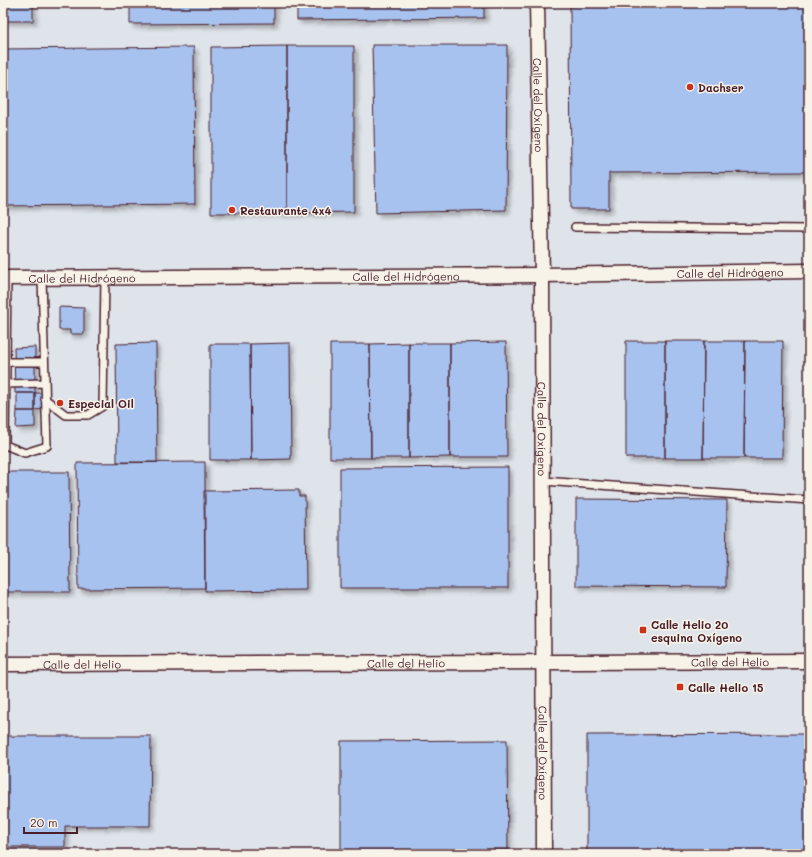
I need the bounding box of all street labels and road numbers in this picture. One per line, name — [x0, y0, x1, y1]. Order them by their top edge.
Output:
street label: Calle del Oxígeno — [531, 58, 547, 153]
street label: Calle del Hidrógeno — [676, 264, 784, 280]
street label: Calle del Hidrógeno — [353, 268, 460, 284]
street label: Calle del Hidrógeno — [29, 270, 136, 285]
street label: Calle del Oxígeno — [535, 382, 550, 477]
street label: Calle del Helio — [691, 654, 769, 669]
street label: Calle del Helio — [367, 655, 446, 670]
street label: Calle del Helio — [43, 656, 122, 671]
street label: Calle del Oxígeno — [536, 706, 551, 801]

